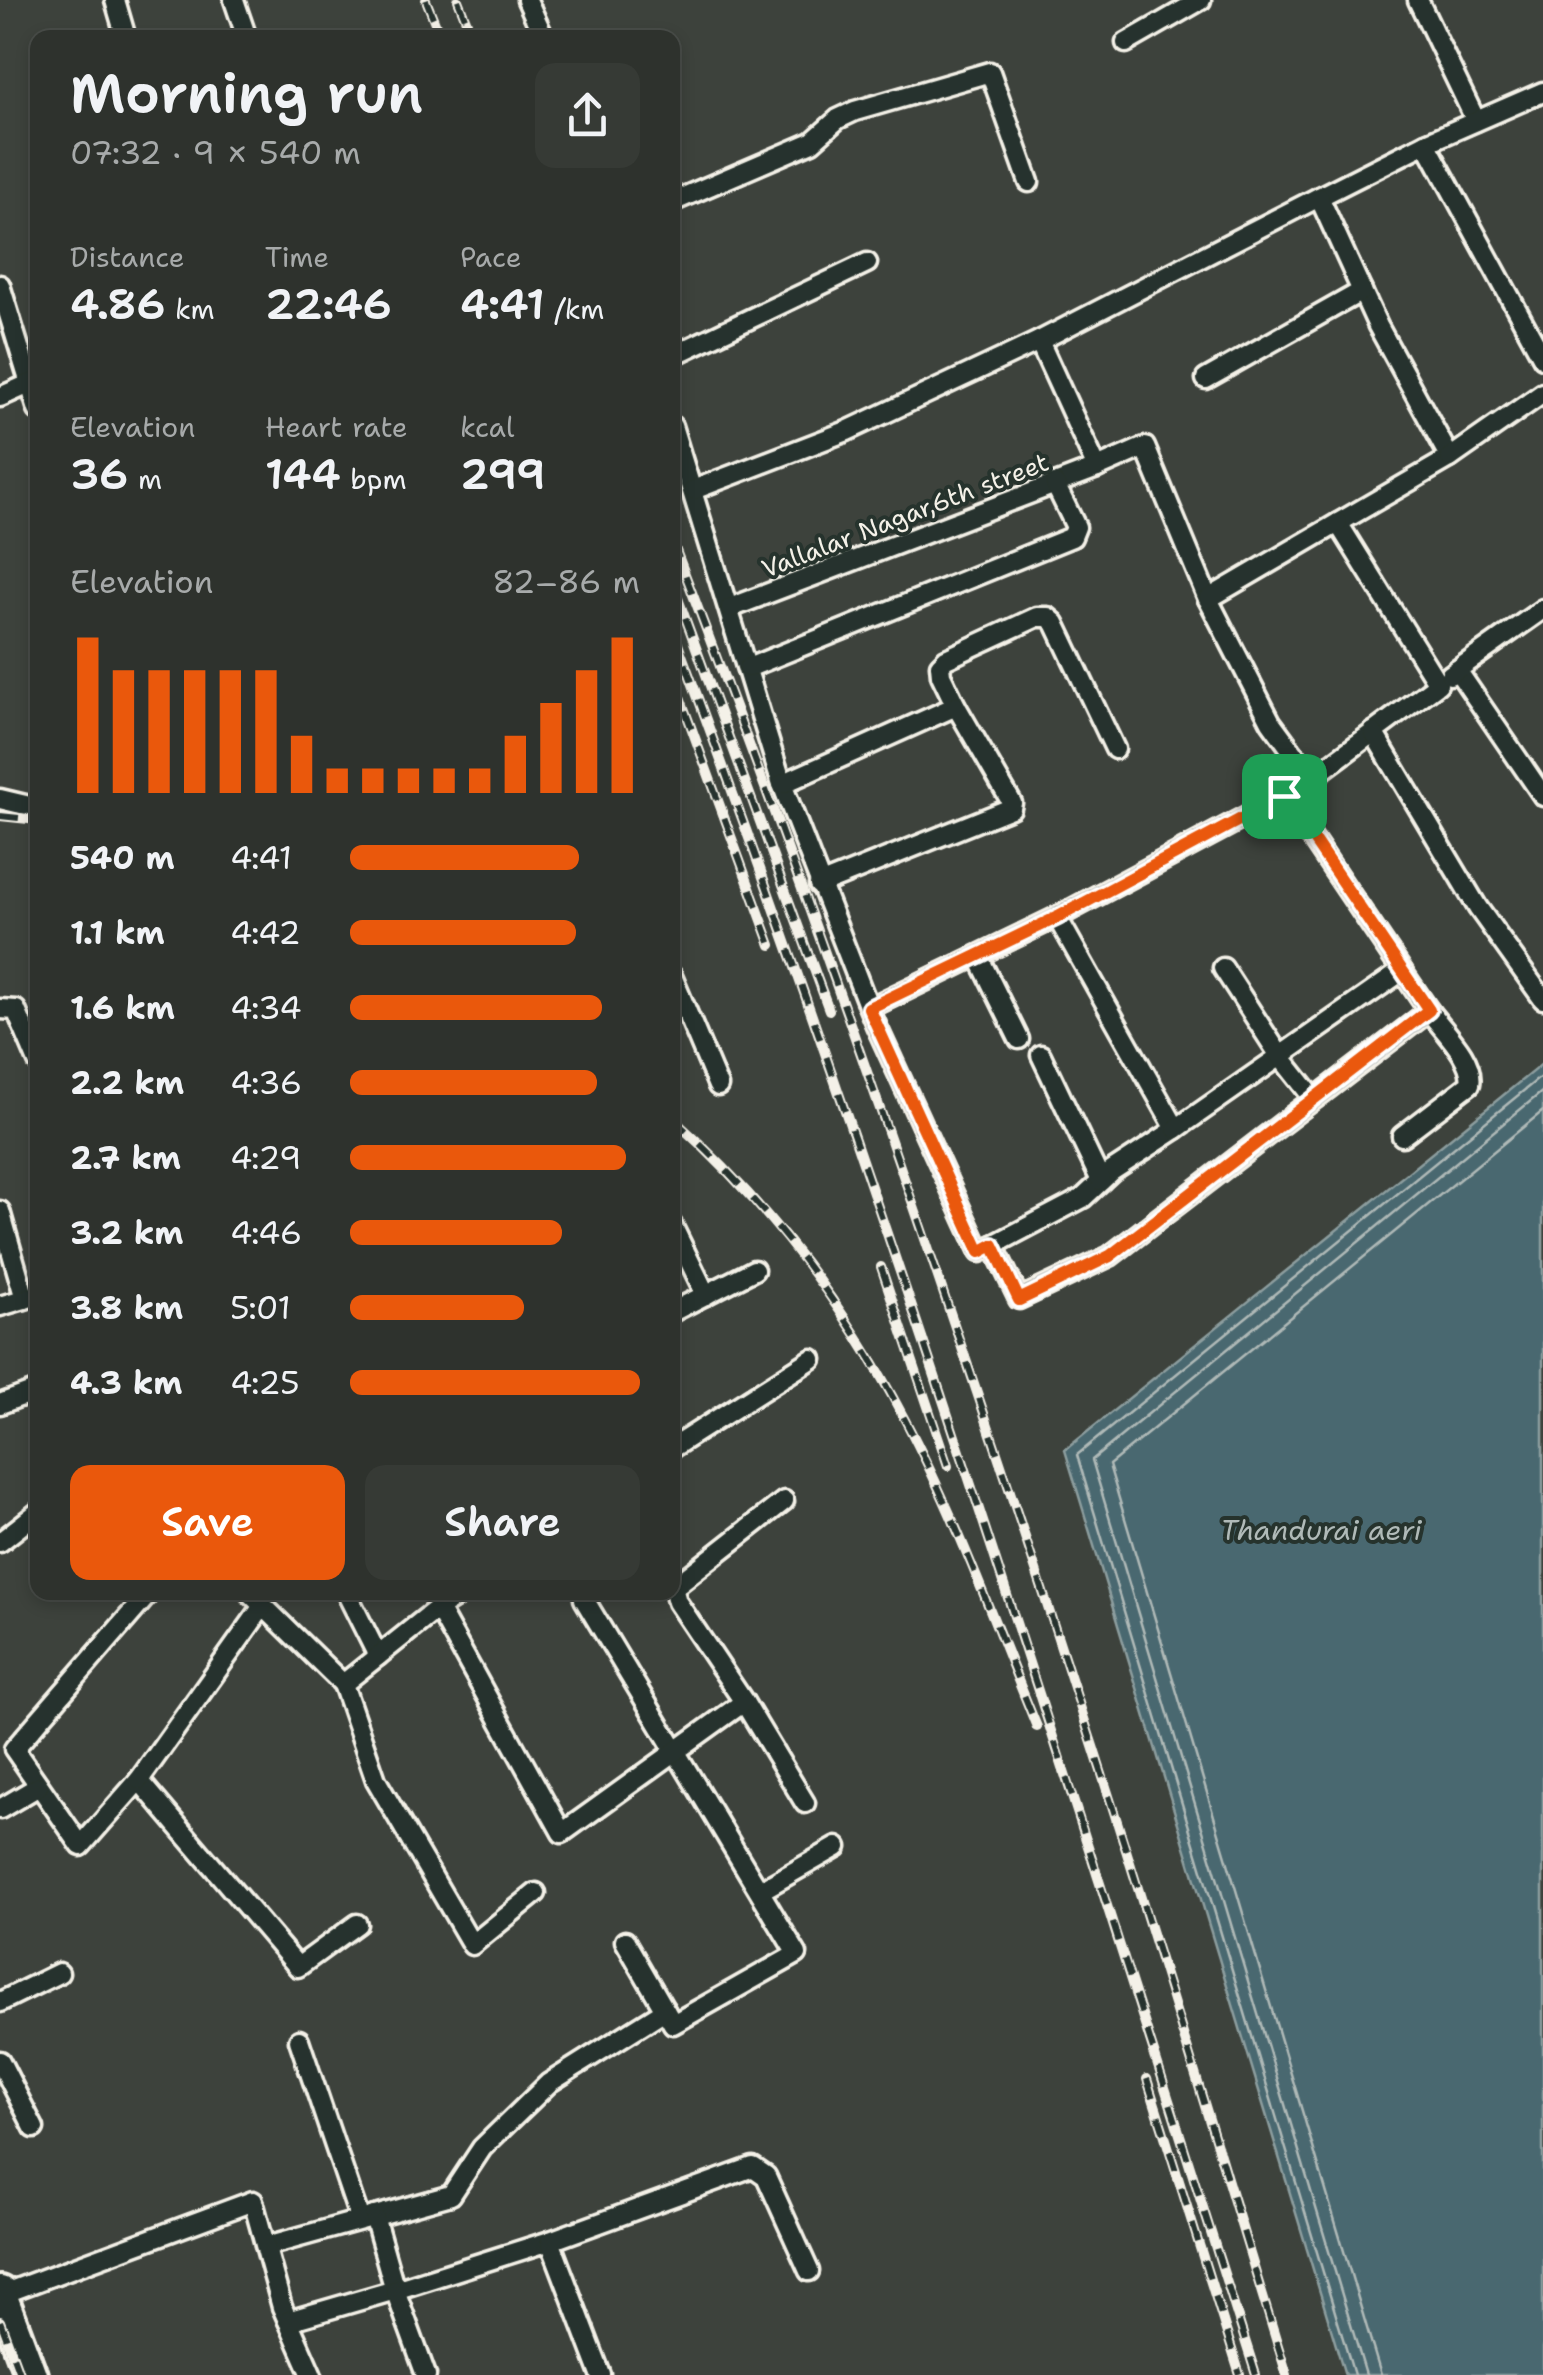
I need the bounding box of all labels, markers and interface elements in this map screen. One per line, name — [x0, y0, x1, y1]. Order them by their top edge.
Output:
text: Morning run — [70, 56, 423, 130]
button: share — [535, 63, 640, 168]
text: 07:32 · 9 × 540 m — [70, 131, 361, 174]
text: Distance — [70, 238, 185, 276]
text: Time — [265, 238, 329, 276]
text: Pace — [460, 238, 522, 276]
text: 4.86 — [70, 276, 166, 332]
text: 22:46 — [265, 276, 392, 332]
text: 4:41 — [460, 276, 545, 332]
text: km — [166, 290, 215, 328]
text: /km — [545, 290, 604, 328]
text: Elevation — [70, 408, 195, 446]
text: Heart rate — [265, 408, 408, 446]
text: kcal — [460, 408, 514, 446]
street label: Vallalar Nagar,6th street — [757, 444, 1053, 586]
text: 36 — [70, 446, 128, 502]
text: 144 — [265, 446, 341, 502]
text: 299 — [460, 446, 545, 502]
text: m — [128, 460, 162, 498]
text: bpm — [341, 460, 407, 498]
text: Elevation — [70, 560, 213, 603]
text: 82–86 m — [492, 560, 640, 603]
pin — [1242, 754, 1327, 839]
icon: arrive — [1257, 769, 1312, 824]
text: 540 m — [70, 836, 175, 879]
text: 4:41 — [230, 836, 292, 879]
text: 1.1 km — [70, 911, 165, 954]
text: 4:42 — [230, 911, 301, 954]
text: 1.6 km — [70, 986, 175, 1029]
text: 4:34 — [230, 986, 302, 1029]
text: 2.2 km — [70, 1061, 184, 1104]
text: 4:36 — [230, 1061, 302, 1104]
text: 2.7 km — [70, 1136, 181, 1179]
text: 4:29 — [230, 1136, 301, 1179]
text: 3.2 km — [70, 1211, 183, 1254]
text: 4:46 — [230, 1211, 302, 1254]
text: 3.8 km — [70, 1286, 183, 1329]
text: 5:01 — [230, 1286, 291, 1329]
text: 4.3 km — [70, 1361, 183, 1404]
text: 4:25 — [230, 1361, 300, 1404]
button: Save — [70, 1465, 345, 1580]
button: Share — [365, 1465, 640, 1580]
water label: Thandurai aeri — [1220, 1511, 1423, 1549]

